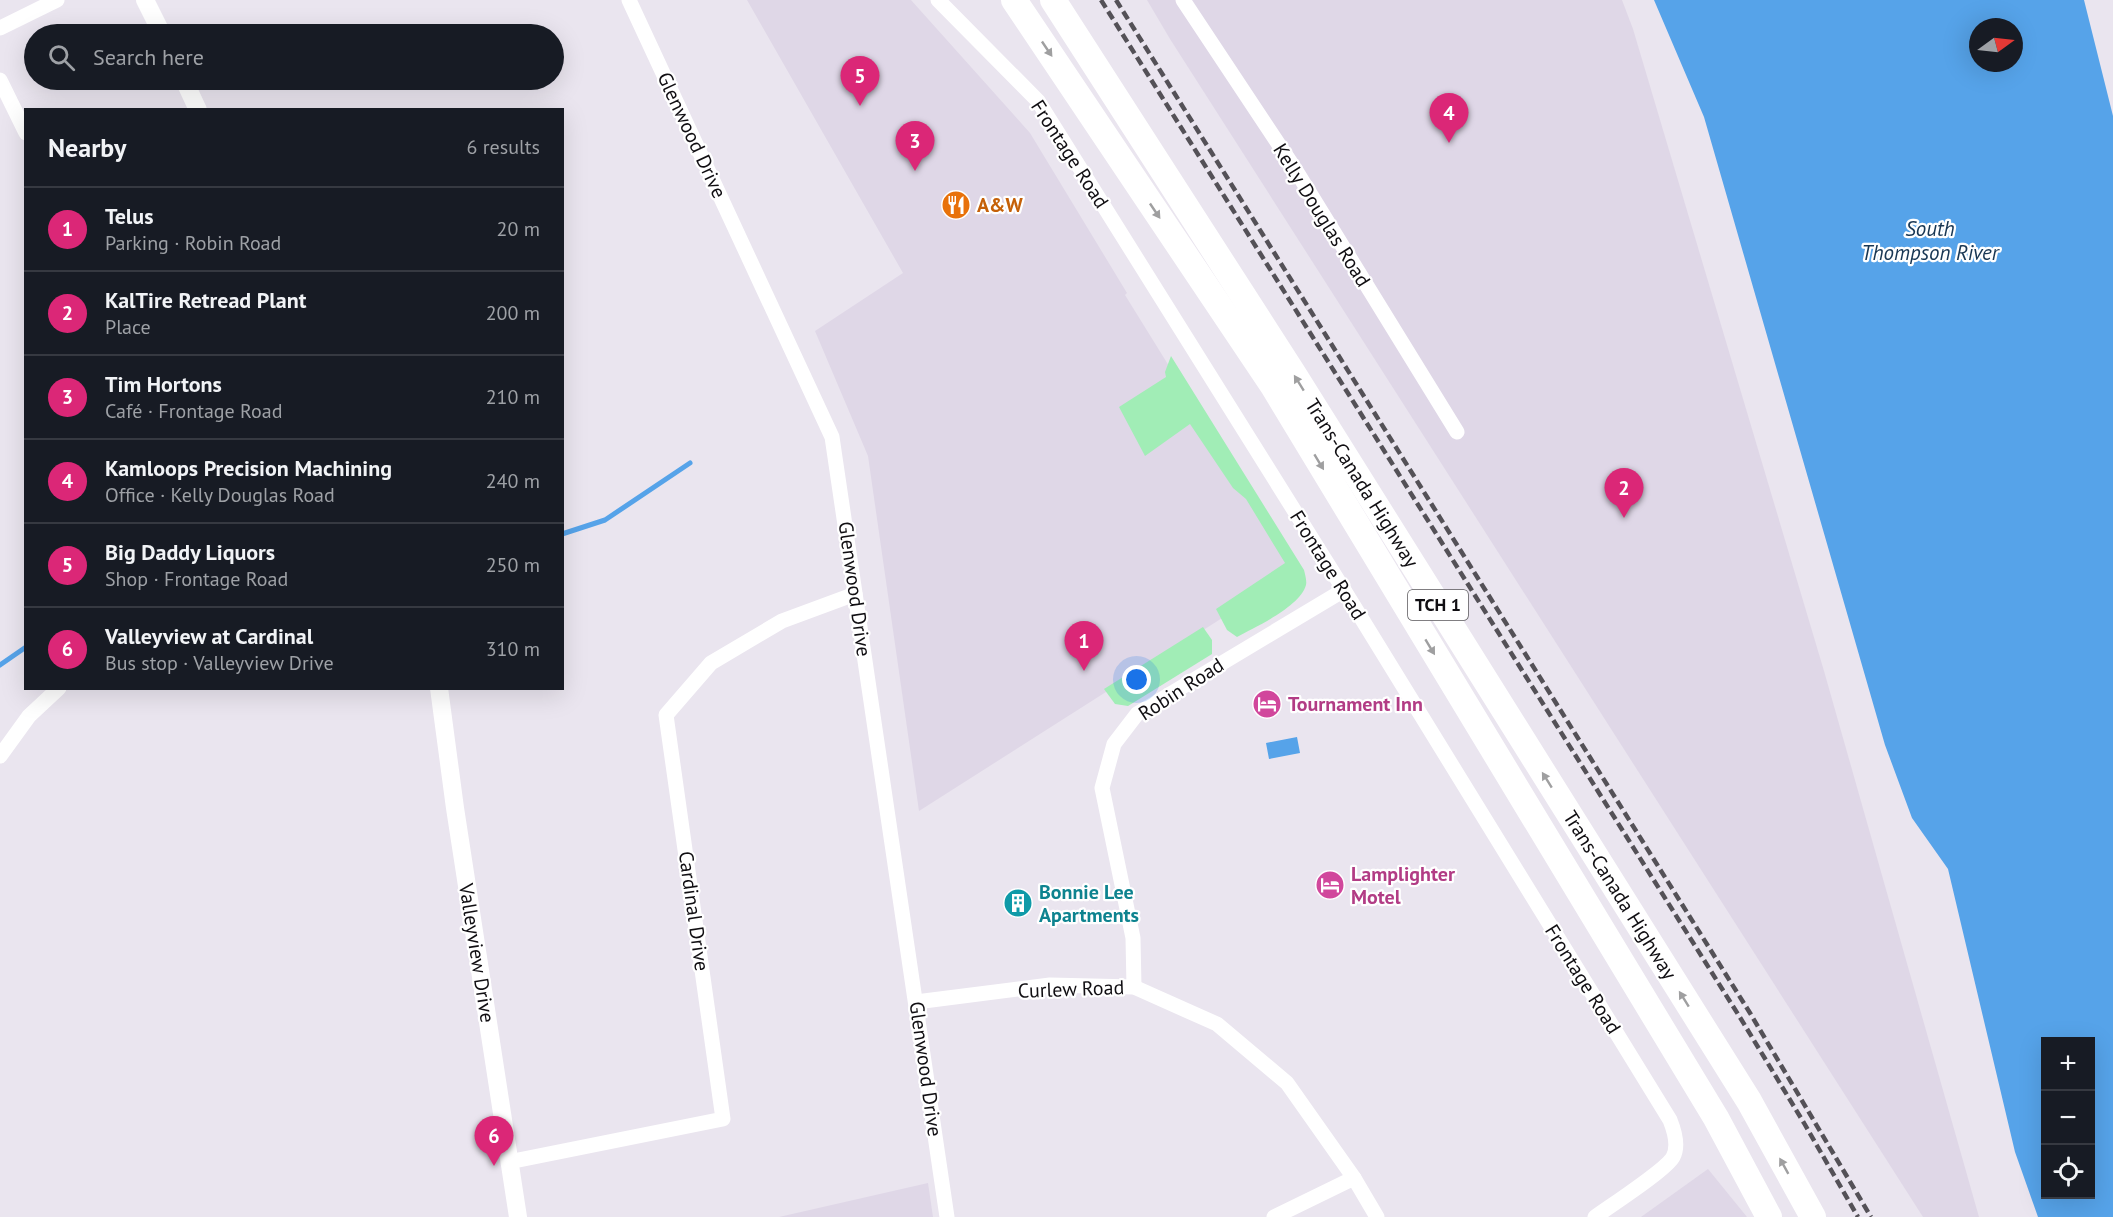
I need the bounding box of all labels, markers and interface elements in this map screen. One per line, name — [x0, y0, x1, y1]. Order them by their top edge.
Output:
north arrow — [1969, 18, 2023, 72]
search box — [24, 24, 564, 90]
one-way arrow — [1041, 40, 1052, 57]
icon: search — [45, 41, 78, 74]
text: Search here — [93, 43, 204, 71]
pin: 5 — [840, 57, 880, 106]
street label: Glenwood Drive — [651, 68, 733, 202]
pin: 4 — [1430, 94, 1468, 143]
street label: Frontage Road — [1025, 95, 1115, 213]
pin: 3 — [896, 122, 934, 171]
text: Nearby — [48, 131, 126, 164]
text: 6 results — [467, 134, 540, 160]
street label: Kelly Douglas Road — [1267, 138, 1377, 292]
restaurant icon: A&W — [940, 189, 972, 221]
place label: A&W — [977, 192, 1023, 218]
text: Telus — [105, 202, 153, 230]
one-way arrow — [1149, 202, 1161, 218]
water label: South Thompson River — [1861, 215, 2001, 266]
text: 1 — [62, 216, 73, 242]
text: 20 m — [497, 216, 540, 242]
text: Parking · Robin Road — [105, 230, 281, 256]
text: KalTire Retread Plant — [105, 286, 306, 314]
text: 2 — [62, 300, 73, 326]
text: 200 m — [486, 300, 540, 326]
text: Place — [105, 314, 151, 340]
text: Tim Hortons — [105, 370, 222, 398]
one-way arrow — [1294, 375, 1305, 391]
text: 3 — [62, 384, 73, 410]
text: 210 m — [486, 384, 540, 410]
street label: Trans-Canada Highway — [1299, 394, 1425, 573]
text: Café · Frontage Road — [105, 398, 282, 424]
text: Kamloops Precision Machining — [105, 454, 392, 482]
one-way arrow — [1313, 454, 1324, 470]
text: 4 — [62, 468, 73, 494]
text: 240 m — [486, 468, 540, 494]
pin: 2 — [1604, 468, 1644, 518]
text: Office · Kelly Douglas Road — [105, 482, 335, 508]
street label: Frontage Road — [1284, 505, 1372, 625]
street label: Glenwood Drive — [833, 520, 877, 658]
text: Big Daddy Liquors — [105, 538, 275, 566]
text: 5 — [62, 552, 73, 578]
text: 250 m — [486, 552, 540, 578]
text: Shop · Frontage Road — [105, 566, 288, 592]
road number: TCH 1 — [1408, 590, 1468, 620]
text: Valleyview at Cardinal — [105, 622, 313, 650]
pin: 1 — [1064, 622, 1104, 671]
text: 6 — [62, 636, 73, 662]
text: 310 m — [486, 636, 540, 662]
one-way arrow — [1425, 639, 1436, 655]
text: Bus stop · Valleyview Drive — [105, 650, 334, 676]
street label: Robin Road — [1133, 652, 1229, 726]
your location — [1122, 665, 1151, 694]
hotel icon: Tournament Inn — [1251, 688, 1283, 720]
place label: Tournament Inn — [1288, 691, 1423, 717]
one-way arrow — [1542, 772, 1553, 788]
street label: Trans-Canada Highway — [1557, 806, 1683, 985]
street label: Cardinal Drive — [673, 849, 715, 973]
place label: Lamplighter Motel — [1351, 861, 1455, 910]
hotel icon: Lamplighter Motel — [1314, 869, 1346, 901]
place label: Bonnie Lee Apartments — [1039, 879, 1139, 928]
street label: Valleyview Drive — [453, 881, 501, 1024]
building icon: Bonnie Lee Apartments — [1002, 887, 1034, 919]
street label: Frontage Road — [1539, 919, 1627, 1039]
street label: Curlew Road — [1017, 974, 1125, 1004]
one-way arrow — [1679, 990, 1690, 1007]
street label: Glenwood Drive — [904, 1000, 948, 1138]
map controls — [2041, 1037, 2095, 1199]
button: + — [2041, 1037, 2095, 1091]
button: − — [2041, 1091, 2095, 1145]
pin: 6 — [474, 1116, 514, 1166]
button: locate — [2041, 1145, 2095, 1199]
one-way arrow — [1779, 1157, 1789, 1174]

